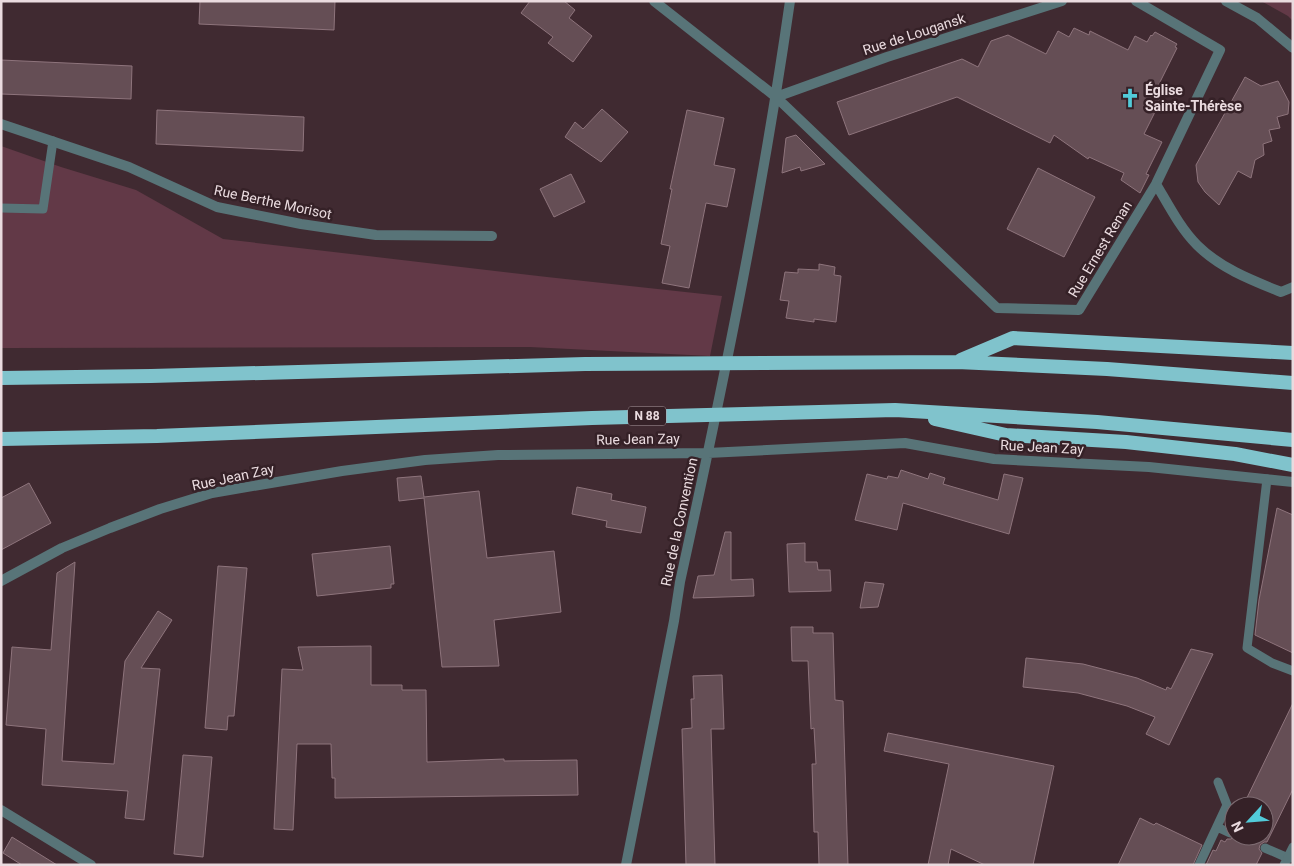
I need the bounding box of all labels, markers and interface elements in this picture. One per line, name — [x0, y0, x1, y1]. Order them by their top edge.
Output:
street label: Rue de Lougansk — [861, 10, 968, 58]
place label: Église Sainte-Thérèse — [1145, 81, 1242, 114]
church icon: Église Sainte-Thérèse — [1119, 87, 1141, 109]
street label: Rue Berthe Morisot — [213, 182, 334, 222]
street label: Rue Ernest Renan — [1065, 198, 1135, 300]
road number: N 88 — [628, 406, 666, 426]
street label: Rue Jean Zay — [596, 430, 680, 448]
street label: Rue Jean Zay — [1000, 437, 1085, 457]
street label: Rue de la Convention — [658, 456, 700, 588]
street label: Rue Jean Zay — [190, 460, 276, 494]
north arrow — [1224, 796, 1274, 846]
text: N — [1228, 819, 1247, 835]

